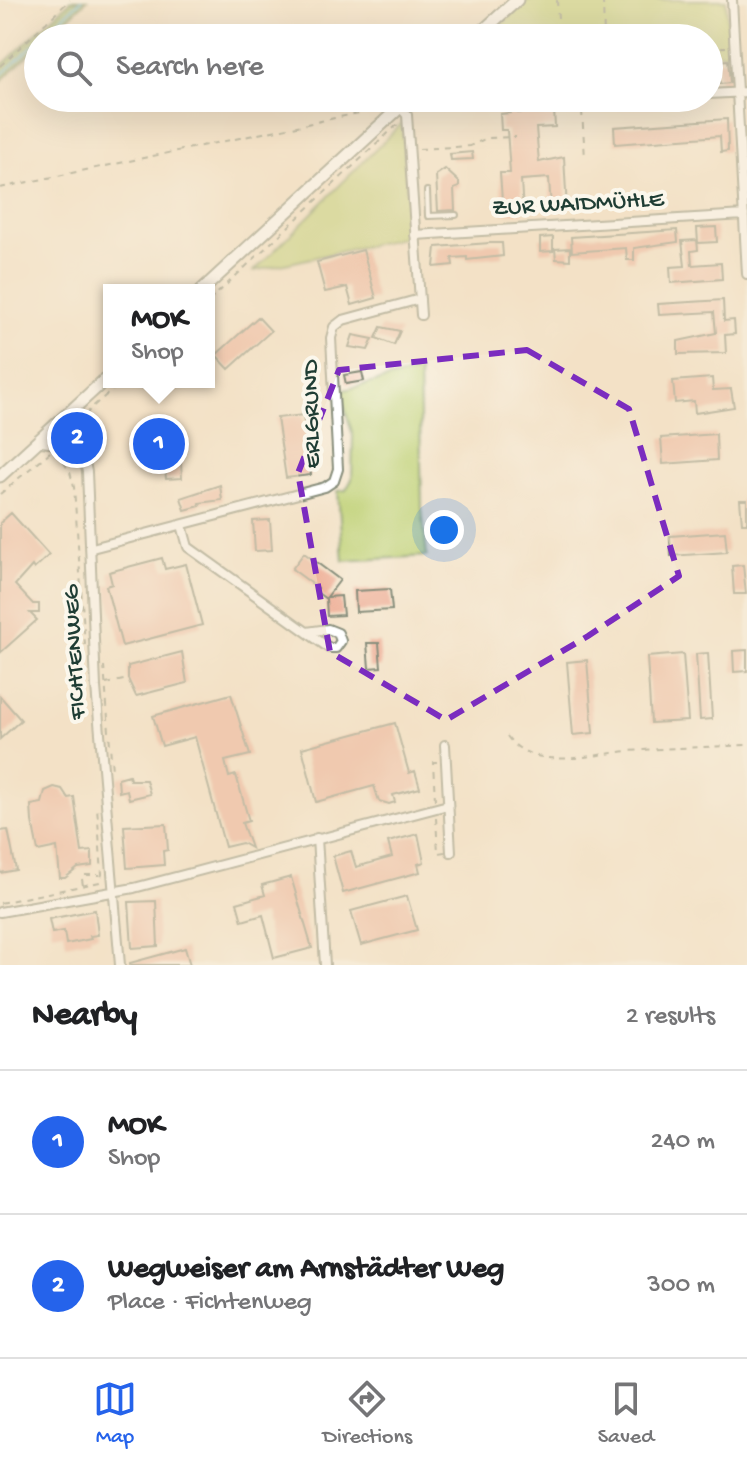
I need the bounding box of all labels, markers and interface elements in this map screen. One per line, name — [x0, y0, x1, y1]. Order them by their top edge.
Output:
search box — [24, 24, 723, 112]
icon: search — [52, 46, 96, 90]
text: Search here — [116, 51, 264, 86]
street label: ZUR WAIDMÜHLE — [492, 186, 665, 224]
popup — [103, 284, 215, 388]
text: MOK — [131, 303, 187, 338]
text: Shop — [131, 338, 184, 369]
street label: ERLGRUND — [298, 359, 328, 469]
pin: 2 — [51, 408, 103, 468]
pin: 1 — [133, 414, 185, 474]
your location — [424, 510, 464, 550]
street label: FICHTENWEG — [58, 583, 94, 721]
text: Nearby — [32, 997, 137, 1037]
text: 2 results — [626, 1002, 715, 1033]
text: MOK — [108, 1109, 163, 1144]
text: 1 — [53, 1127, 63, 1158]
text: 240 m — [651, 1127, 715, 1158]
text: Shop — [108, 1144, 160, 1175]
text: Wegweiser am Arnstädter Weg — [108, 1253, 504, 1288]
text: 2 — [52, 1271, 64, 1302]
text: 300 m — [647, 1271, 715, 1302]
text: Place · Fichtenweg — [108, 1288, 312, 1319]
tab: Map — [93, 1377, 137, 1451]
tab: Directions — [323, 1377, 412, 1451]
tab: Saved — [598, 1377, 654, 1451]

